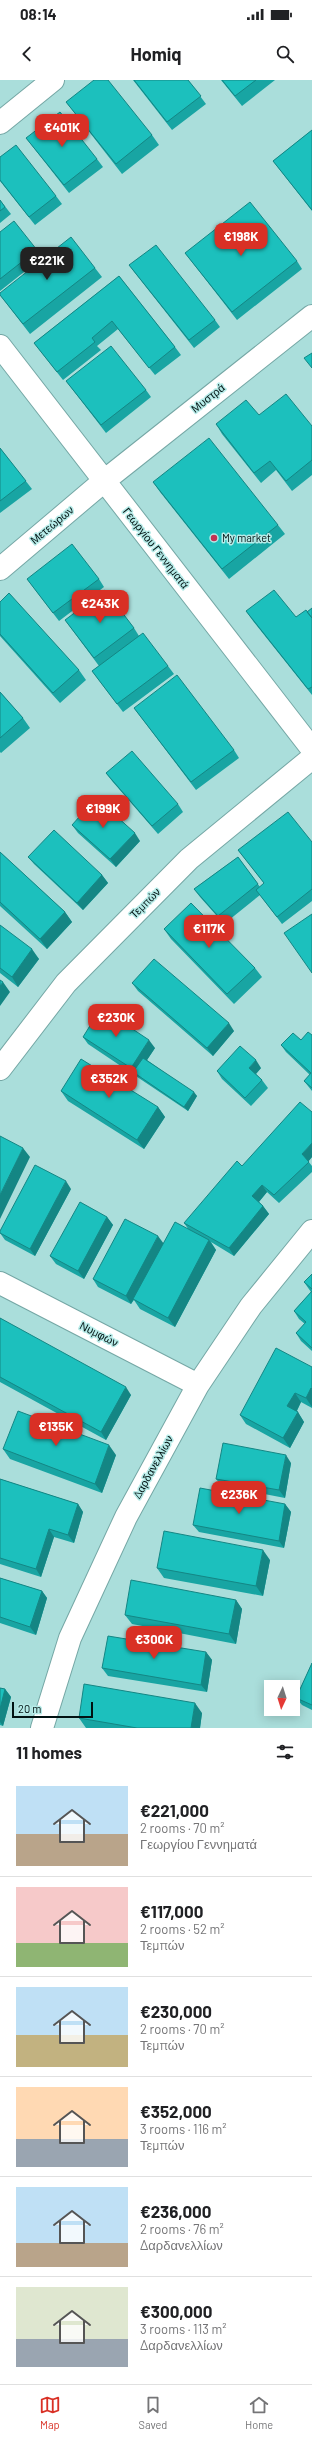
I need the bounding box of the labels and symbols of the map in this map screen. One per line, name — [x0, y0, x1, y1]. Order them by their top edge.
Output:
pin: €401K — [34, 114, 90, 148]
pin: €198K — [213, 223, 269, 257]
pin: €221K — [19, 247, 75, 281]
street label: Μυστρά — [188, 380, 228, 415]
street label: Μετεώρων — [27, 503, 76, 546]
street label: Γεωργίου Γεννηματά — [121, 505, 192, 591]
place label: My market — [222, 531, 271, 544]
marker: My market — [209, 533, 219, 543]
pin: €243K — [72, 590, 128, 624]
pin: €199K — [75, 795, 131, 829]
street label: Τεμπών — [127, 884, 163, 921]
pin: €117K — [181, 915, 237, 949]
pin: €230K — [88, 1004, 144, 1038]
pin: €352K — [81, 1065, 137, 1099]
street label: Νυμφών — [78, 1318, 121, 1349]
pin: €135K — [28, 1413, 84, 1447]
street label: Δαρδανελλίων — [130, 1433, 175, 1501]
pin: €236K — [211, 1481, 267, 1515]
pin: €300K — [126, 1626, 182, 1660]
north arrow — [264, 1680, 300, 1716]
scale bar — [12, 1700, 93, 1719]

